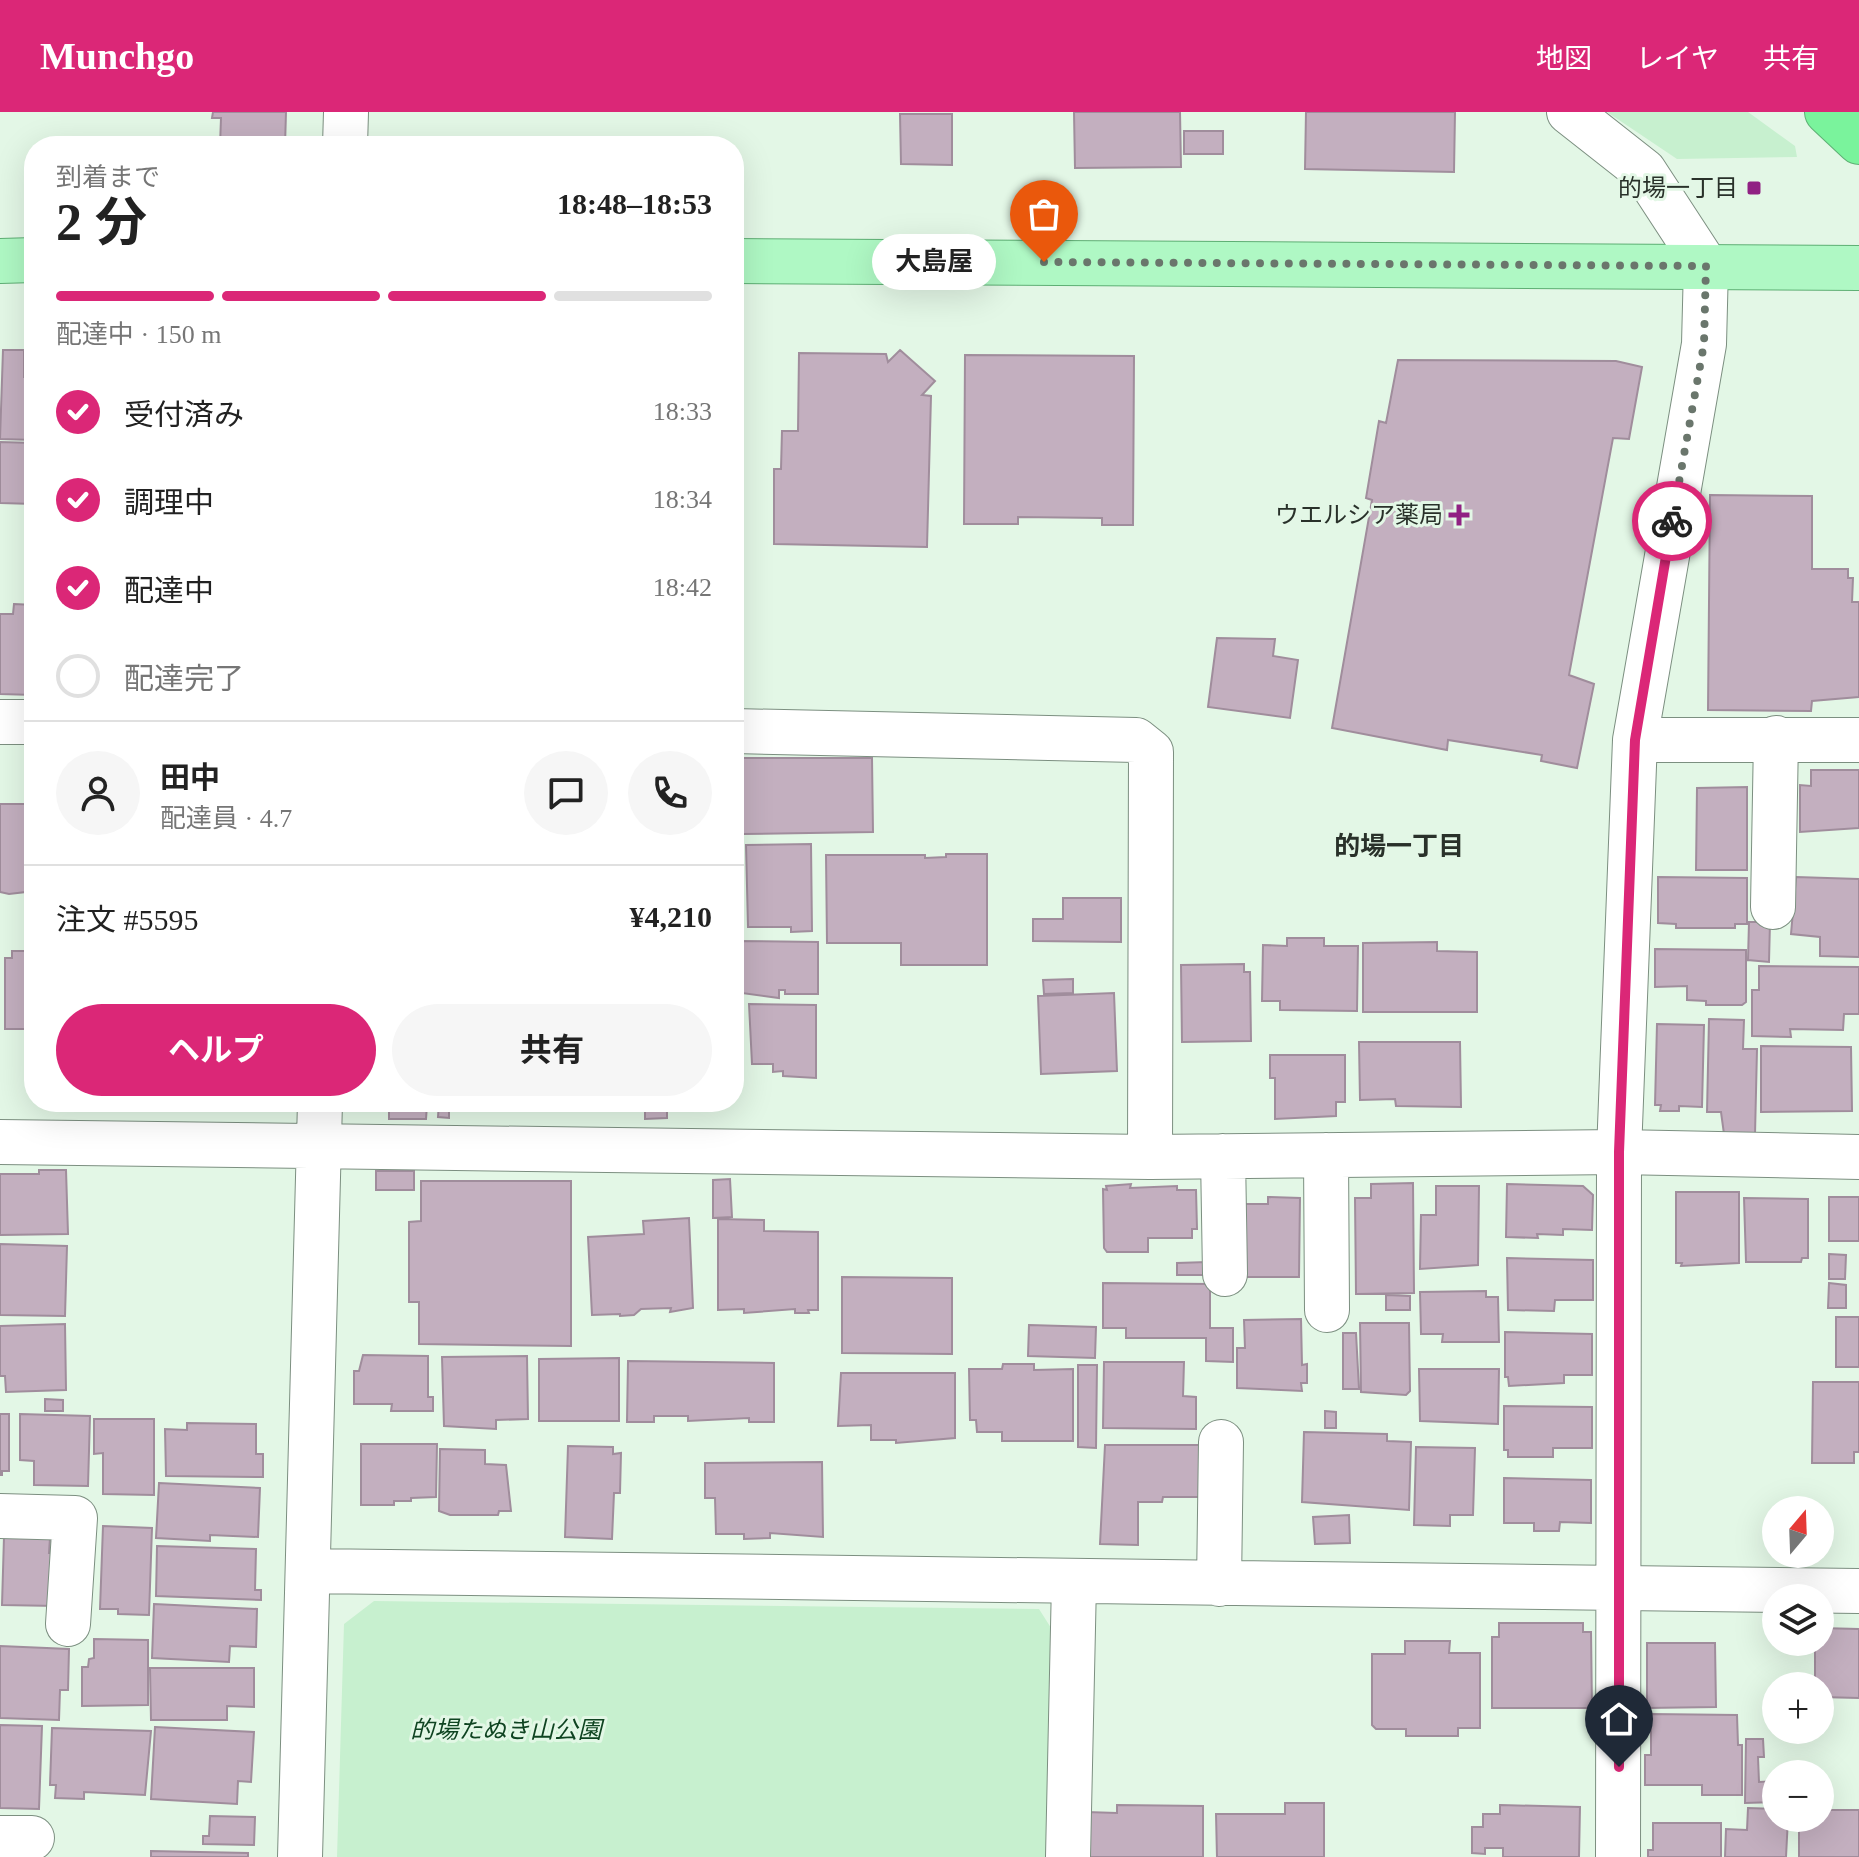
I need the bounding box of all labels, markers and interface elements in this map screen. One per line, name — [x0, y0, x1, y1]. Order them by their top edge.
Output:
text: Munchgo — [40, 35, 194, 77]
text: 地図 — [1536, 43, 1592, 74]
text: レイヤ — [1636, 43, 1719, 74]
text: 共有 — [1763, 43, 1819, 74]
text: 到着まで — [56, 163, 160, 192]
place label: 的場一丁目 — [1618, 175, 1738, 201]
marker: 的場一丁目 — [1745, 179, 1763, 197]
pin — [1010, 180, 1078, 262]
text: 18:48–18:53 — [557, 187, 712, 220]
icon: bag — [1022, 192, 1066, 236]
text: 2 分 — [56, 194, 147, 251]
callout: 大島屋 — [872, 234, 996, 290]
text: 大島屋 — [895, 247, 973, 276]
text: 配達中 · 150 m — [56, 320, 221, 349]
icon: check — [56, 390, 100, 434]
text: 18:33 — [653, 397, 712, 426]
text: 受付済み — [124, 398, 244, 431]
icon: check — [56, 478, 100, 522]
courier — [1632, 481, 1712, 561]
text: 18:34 — [653, 485, 712, 514]
text: 調理中 — [124, 486, 214, 519]
icon: bike — [1650, 499, 1694, 543]
place label: ウエルシア薬局 — [1275, 502, 1443, 528]
marker: ウエルシア薬局 — [1450, 506, 1468, 524]
icon: check — [56, 566, 100, 610]
text: 18:42 — [653, 573, 712, 602]
text: 配達中 — [124, 574, 214, 607]
text: 配達完了 — [124, 662, 244, 695]
button: person — [56, 751, 140, 835]
button: chat — [524, 751, 608, 835]
button: phone — [628, 751, 712, 835]
text: 田中 — [160, 761, 220, 794]
text: 配達員 · 4.7 — [160, 804, 292, 833]
district label: 的場一丁目 — [1334, 832, 1464, 861]
text: ¥4,210 — [630, 900, 712, 933]
text: 注文 #5595 — [56, 903, 199, 936]
button: ヘルプ — [56, 1004, 376, 1096]
button: 共有 — [392, 1004, 712, 1096]
north arrow — [1762, 1496, 1834, 1568]
map controls — [1762, 1496, 1834, 1832]
button: layers — [1762, 1584, 1834, 1656]
button: + — [1762, 1672, 1834, 1744]
pin — [1585, 1685, 1653, 1767]
icon: home — [1597, 1697, 1641, 1741]
park label: 的場たぬき山公園 — [410, 1717, 605, 1743]
button: − — [1762, 1760, 1834, 1832]

